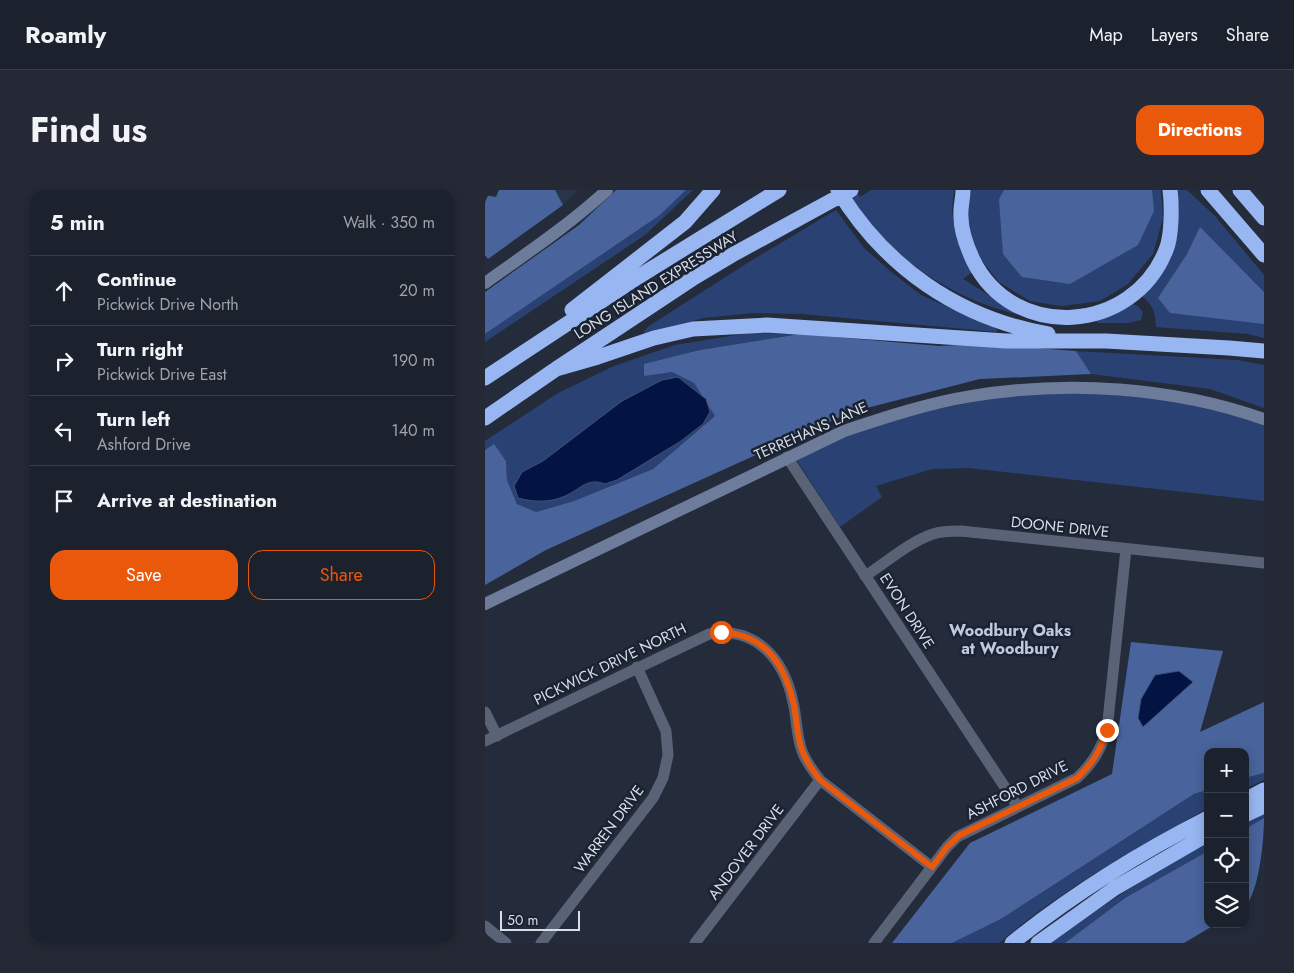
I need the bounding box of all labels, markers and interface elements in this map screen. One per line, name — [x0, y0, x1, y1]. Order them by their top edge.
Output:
text: Roamly — [25, 17, 106, 52]
text: Map — [1089, 22, 1123, 48]
text: Layers — [1151, 22, 1198, 48]
text: Share — [1226, 22, 1269, 48]
text: Find us — [30, 105, 147, 155]
button: Directions — [1136, 105, 1264, 155]
text: 5 min — [50, 208, 105, 238]
text: Walk · 350 m — [343, 211, 435, 234]
street label: LONG ISLAND EXPRESSWAY — [570, 225, 743, 345]
text: Continue — [97, 266, 176, 293]
icon: ahead — [50, 277, 78, 305]
text: 20 m — [399, 279, 435, 302]
text: Pickwick Drive North — [97, 293, 239, 316]
text: Turn right — [97, 336, 183, 363]
icon: right — [50, 347, 78, 375]
text: 190 m — [392, 349, 435, 372]
text: Pickwick Drive East — [97, 363, 227, 386]
street label: TERREHANS LANE — [751, 396, 871, 466]
text: Turn left — [97, 406, 170, 433]
icon: left — [50, 417, 78, 445]
text: 140 m — [392, 419, 435, 442]
text: Ashford Drive — [97, 433, 191, 456]
icon: arrive — [50, 487, 78, 515]
text: Arrive at destination — [97, 487, 277, 514]
street label: DOONE DRIVE — [1010, 511, 1110, 543]
button: Save — [50, 550, 238, 600]
button: Share — [248, 550, 435, 600]
street label: EVON DRIVE — [874, 569, 940, 653]
street label: PICKWICK DRIVE NORTH — [530, 617, 690, 711]
district label: Woodbury Oaks at Woodbury — [949, 619, 1071, 660]
route start — [710, 621, 733, 644]
route end — [1096, 719, 1119, 742]
map controls — [1204, 748, 1249, 928]
button: + — [1204, 748, 1249, 793]
street label: ASHFORD DRIVE — [962, 755, 1072, 825]
street label: WARREN DRIVE — [569, 781, 649, 877]
button: − — [1204, 793, 1249, 838]
street label: ANDOVER DRIVE — [703, 800, 789, 904]
button: locate — [1204, 838, 1249, 883]
button: layers — [1204, 883, 1249, 928]
scale bar — [500, 908, 580, 931]
text: 50 m — [507, 910, 538, 930]

